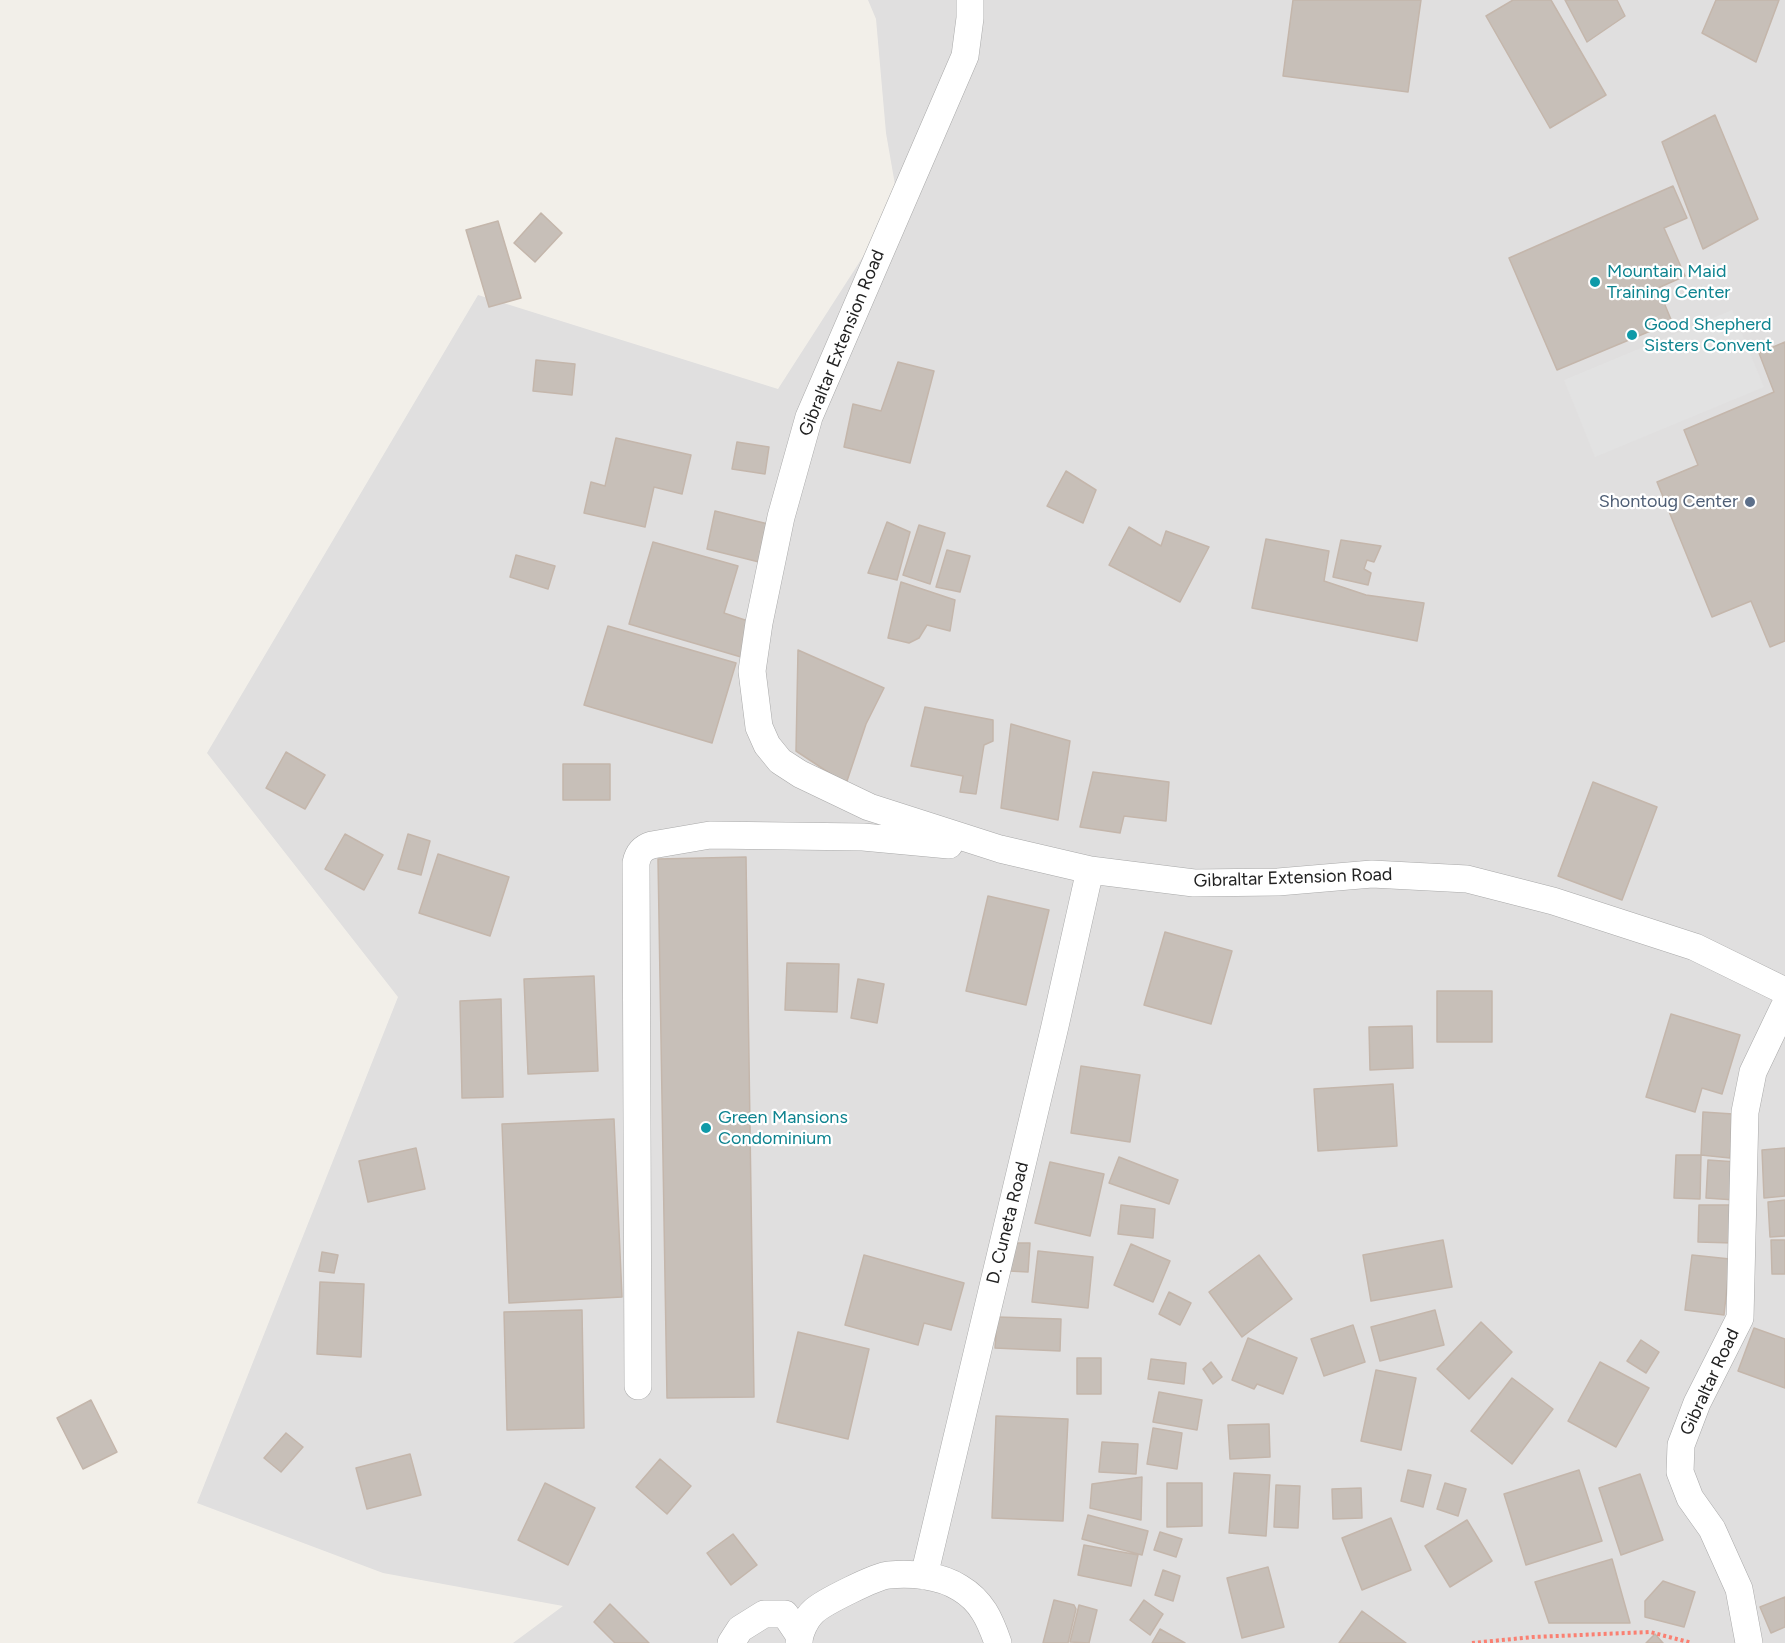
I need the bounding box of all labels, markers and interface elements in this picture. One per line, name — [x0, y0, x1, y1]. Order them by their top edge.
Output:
street label: Gibraltar Extension Road — [795, 247, 889, 439]
place label: Mountain Maid Training Center — [1607, 261, 1730, 304]
marker: Mountain Maid Training Center — [1588, 275, 1602, 289]
place label: Good Shepherd Sisters Convent — [1644, 314, 1772, 356]
marker: Good Shepherd Sisters Convent — [1625, 328, 1639, 342]
place label: Shontoug Center — [1599, 491, 1738, 513]
marker: Shontoug Center — [1743, 495, 1757, 509]
street label: Gibraltar Extension Road — [1193, 864, 1393, 892]
place label: Green Mansions Condominium — [718, 1107, 848, 1150]
marker: Green Mansions Condominium — [699, 1121, 713, 1135]
street label: D. Cuneta Road — [982, 1160, 1034, 1286]
street label: Gibraltar Road — [1676, 1325, 1744, 1439]

